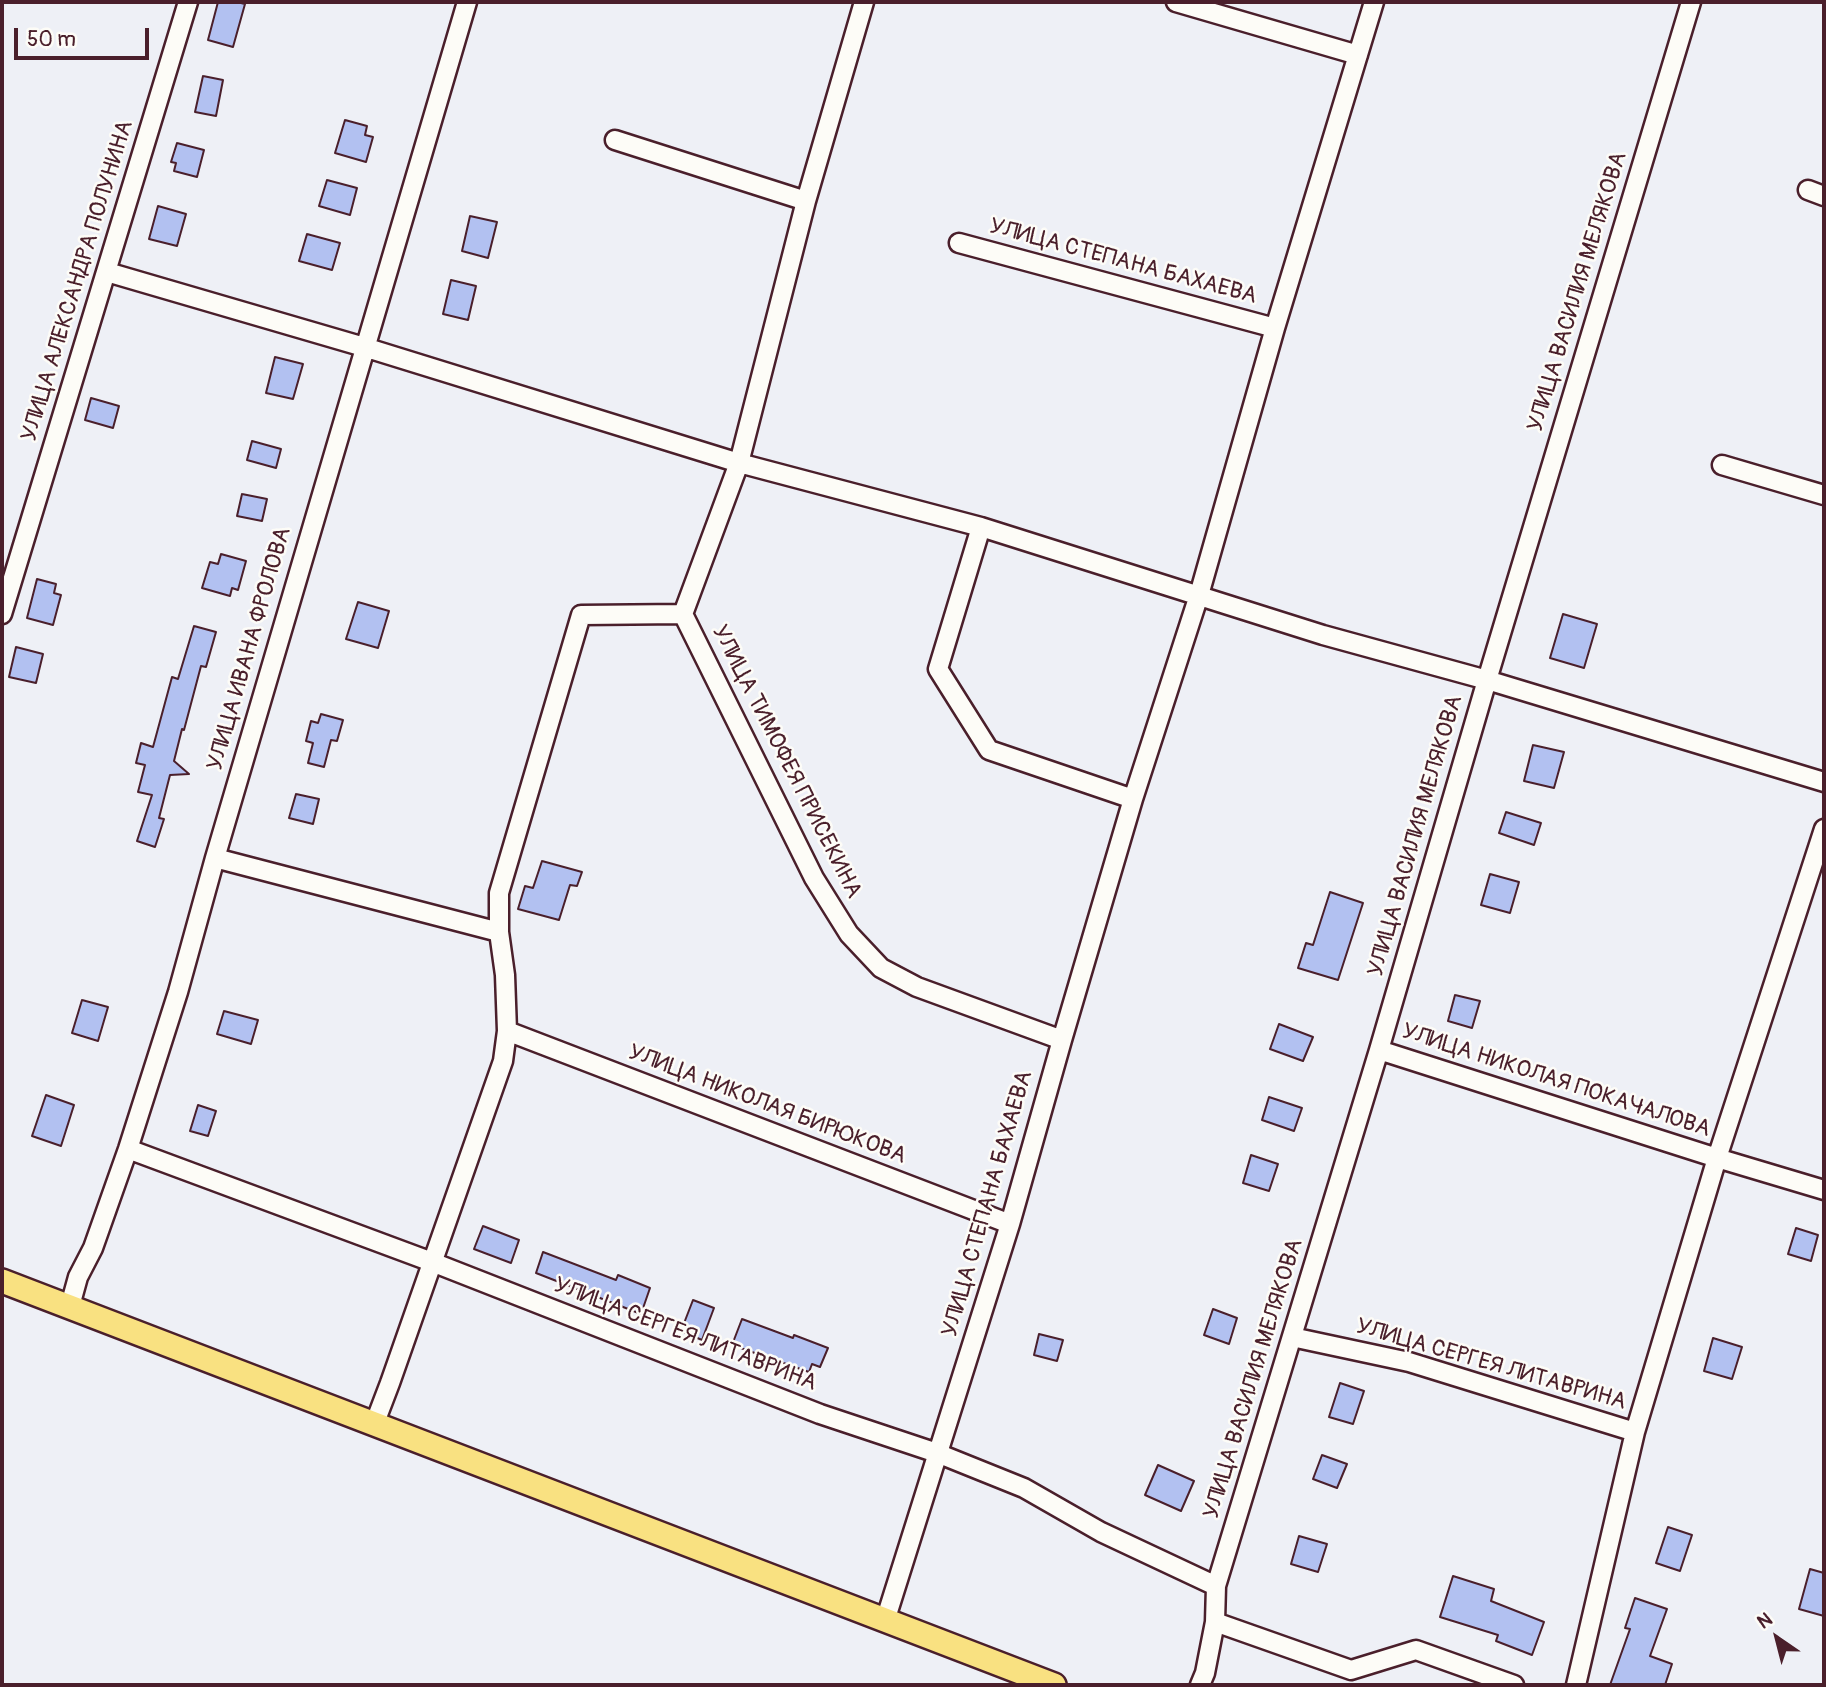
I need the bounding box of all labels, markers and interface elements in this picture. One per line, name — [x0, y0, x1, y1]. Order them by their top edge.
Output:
scale bar — [18, 14, 152, 58]
text: 50 m — [27, 26, 76, 53]
street label: УЛИЦА АЛЕКСАНДРА ПОЛУНИНА — [16, 117, 140, 445]
street label: УЛИЦА ВАСИЛИЯ МЕЛЯКОВА — [1522, 149, 1634, 435]
street label: УЛИЦА СТЕПАНА БАХАЕВА — [986, 213, 1260, 311]
street label: УЛИЦА ИВАНА ФРОЛОВА — [202, 524, 298, 774]
street label: УЛИЦА ТИМОФЕЯ ПРИСЕКИНА — [705, 621, 867, 903]
street label: УЛИЦА ВАСИЛИЯ МЕЛЯКОВА — [1363, 692, 1469, 980]
street label: УЛИЦА НИКОЛАЯ ПОКАЧАЛОВА — [1398, 1018, 1714, 1144]
street label: УЛИЦА НИКОЛАЯ БИРЮКОВА — [624, 1039, 910, 1171]
street label: УЛИЦА СТЕПАНА БАХАЕВА — [937, 1068, 1039, 1340]
street label: УЛИЦА ВАСИЛИЯ МЕЛЯКОВА — [1198, 1236, 1310, 1522]
street label: УЛИЦА СЕРГЕЯ ЛИТАВРИНА — [550, 1272, 820, 1398]
street label: УЛИЦА СЕРГЕЯ ЛИТАВРИНА — [1353, 1313, 1629, 1417]
north arrow — [1742, 1603, 1812, 1673]
text: N — [1753, 1607, 1777, 1634]

